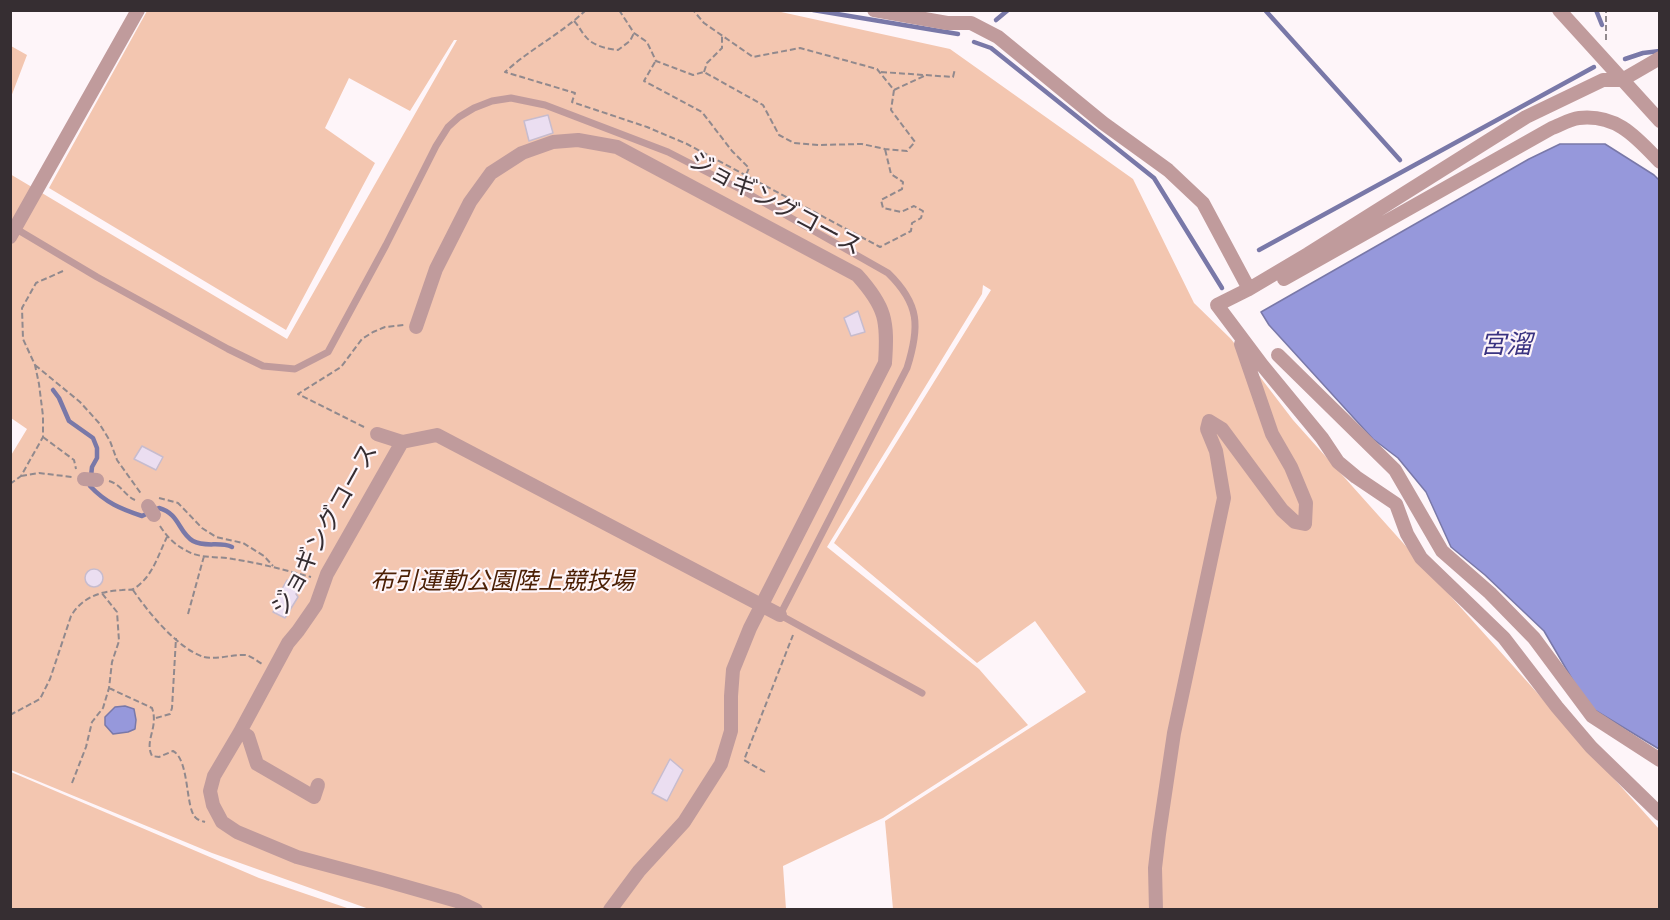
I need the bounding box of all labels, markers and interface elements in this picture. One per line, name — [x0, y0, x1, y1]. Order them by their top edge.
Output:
street label: ジョギングコース — [682, 148, 866, 264]
water label: 宮溜 — [1480, 332, 1532, 364]
street label: ジョギングコース — [268, 440, 386, 622]
park label: 布引運動公園陸上競技場 — [370, 570, 634, 598]

